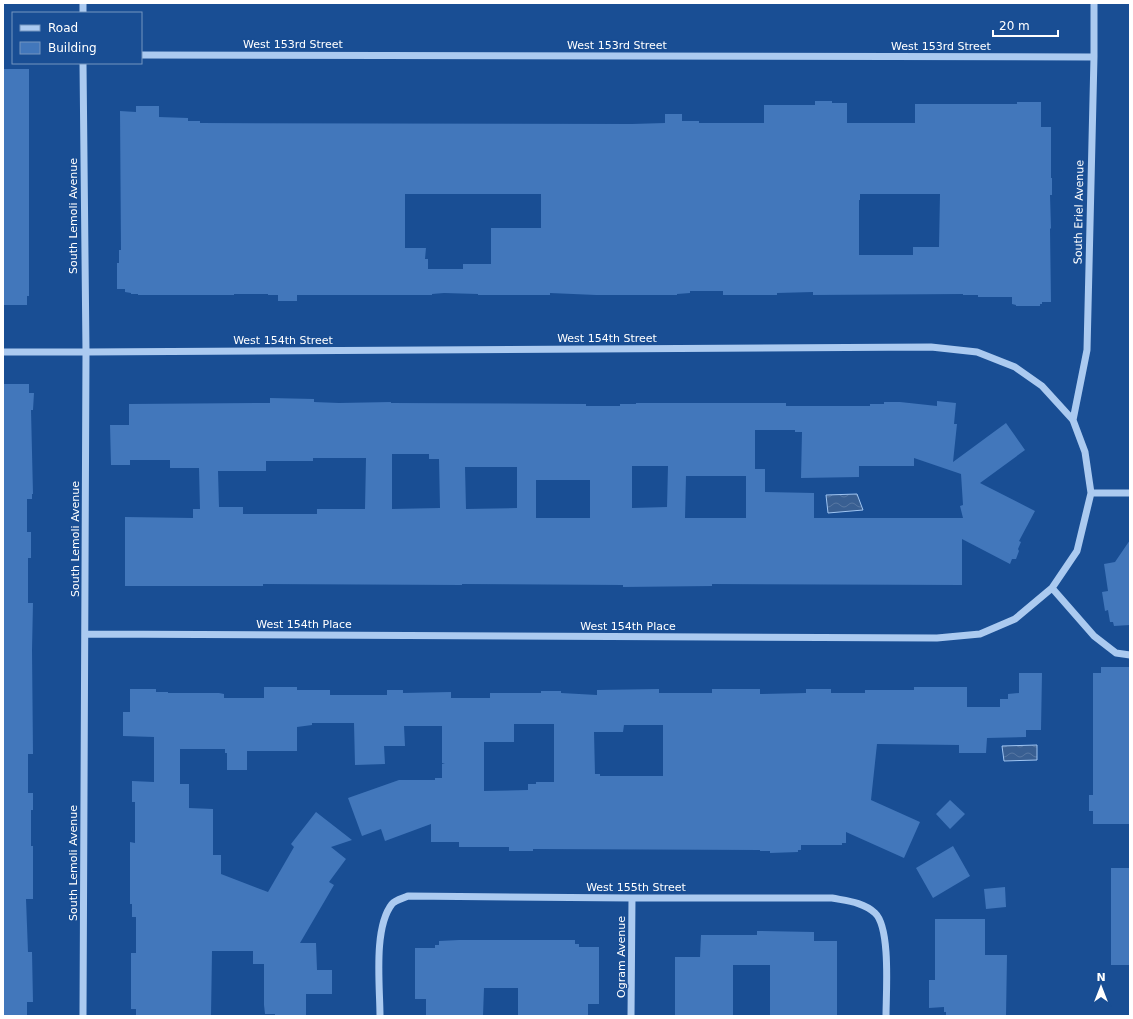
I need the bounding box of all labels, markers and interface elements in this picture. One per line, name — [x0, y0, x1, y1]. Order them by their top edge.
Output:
legend — [12, 12, 142, 64]
scale bar — [993, 12, 1058, 38]
text: 20 m — [999, 19, 1030, 33]
text: Road — [48, 21, 78, 35]
street label: West 153rd Street — [243, 38, 344, 51]
street label: West 153rd Street — [567, 39, 668, 52]
street label: West 153rd Street — [891, 40, 992, 53]
text: Building — [48, 41, 97, 55]
street label: South Lemoli Avenue — [67, 158, 80, 274]
street label: South Eriel Avenue — [1072, 160, 1086, 264]
street label: West 154th Street — [557, 332, 658, 345]
street label: West 154th Street — [233, 334, 334, 347]
street label: South Lemoli Avenue — [69, 481, 82, 597]
street label: West 154th Place — [256, 618, 352, 631]
street label: West 154th Place — [580, 620, 676, 633]
street label: South Lemoli Avenue — [67, 805, 80, 921]
street label: West 155th Street — [586, 881, 687, 894]
street label: Ogram Avenue — [615, 916, 628, 998]
north arrow — [1081, 967, 1121, 1007]
text: N — [1096, 971, 1106, 984]

